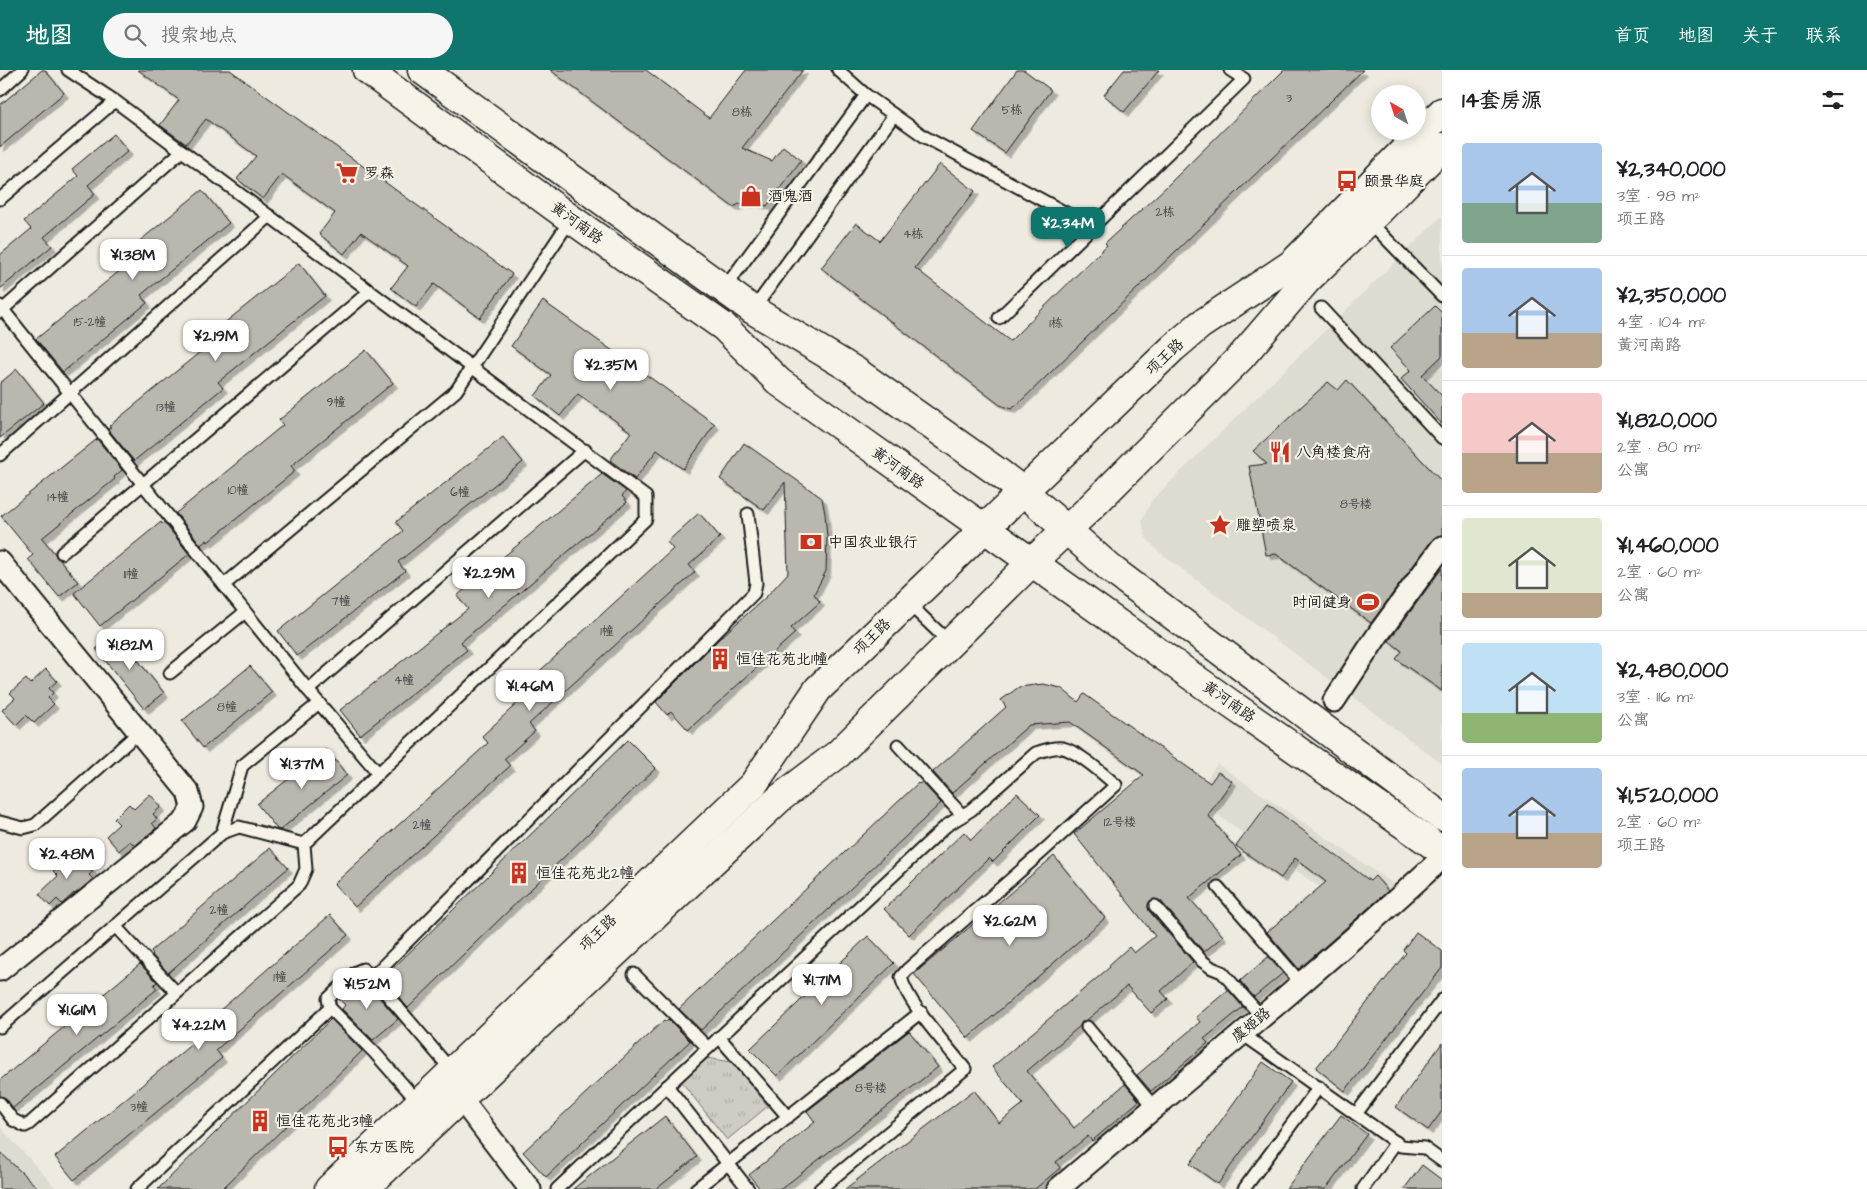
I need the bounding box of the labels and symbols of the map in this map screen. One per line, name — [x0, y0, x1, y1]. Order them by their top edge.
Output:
north arrow — [1371, 85, 1426, 140]
house number: 3 — [1286, 90, 1292, 107]
house number: 5栋 — [1002, 102, 1022, 119]
house number: 8栋 — [732, 104, 752, 121]
supermarket icon: 罗森 — [334, 160, 360, 186]
place label: 罗森 — [364, 163, 394, 184]
bus stop icon: 颐景华庭 — [1334, 168, 1360, 194]
place label: 颐景华庭 — [1364, 171, 1424, 192]
shop icon: 酒鬼酒 — [738, 183, 764, 209]
place label: 酒鬼酒 — [768, 186, 813, 207]
street label: 黄河南路 — [547, 197, 607, 249]
house number: 2栋 — [1156, 204, 1174, 221]
pin: ¥2.34M — [1027, 206, 1109, 249]
house number: 4栋 — [903, 226, 923, 243]
pin: ¥1.38M — [92, 238, 174, 281]
house number: 15-2幢 — [74, 314, 106, 331]
house number: 1栋 — [1049, 315, 1063, 332]
pin: ¥2.19M — [175, 320, 257, 362]
street label: 项王路 — [1141, 334, 1189, 380]
pin: ¥2.35M — [570, 348, 652, 391]
house number: 9幢 — [327, 394, 345, 411]
house number: 13幢 — [156, 399, 176, 416]
restaurant icon: 八角楼食府 — [1267, 439, 1293, 465]
street label: 黄河南路 — [868, 442, 928, 494]
place label: 八角楼食府 — [1296, 442, 1371, 463]
house number: 10幢 — [227, 482, 249, 499]
house number: 6幢 — [450, 484, 470, 501]
house number: 14幢 — [47, 489, 69, 506]
house number: 8号楼 — [1340, 496, 1372, 513]
place icon: 雕塑喷泉 — [1207, 512, 1233, 538]
place label: 雕塑喷泉 — [1236, 515, 1296, 536]
bank icon: 中国农业银行 — [798, 529, 824, 555]
place label: 中国农业银行 — [828, 532, 918, 553]
pin: ¥2.29M — [448, 556, 530, 599]
house number: 11幢 — [123, 566, 139, 583]
sports icon: 时间健身 — [1355, 589, 1381, 615]
place label: 时间健身 — [1292, 592, 1352, 613]
house number: 7幢 — [331, 593, 351, 610]
street label: 项王路 — [849, 614, 895, 660]
house number: 1幢 — [600, 623, 614, 640]
pin: ¥1.82M — [89, 628, 171, 671]
building icon: 恒佳花苑北1幢 — [707, 646, 733, 672]
place label: 恒佳花苑北1幢 — [736, 649, 828, 670]
pin: ¥1.46M — [489, 670, 571, 712]
house number: 4幢 — [394, 672, 414, 689]
street label: 黄河南路 — [1198, 676, 1260, 728]
house number: 8幢 — [217, 699, 237, 716]
pin: ¥1.37M — [261, 748, 343, 790]
house number: 12号楼 — [1104, 814, 1136, 831]
house number: 2幢 — [413, 817, 431, 834]
pin: ¥2.48M — [26, 838, 108, 880]
building icon: 恒佳花苑北2幢 — [506, 860, 532, 886]
place label: 恒佳花苑北2幢 — [536, 863, 635, 884]
house number: 2幢 — [210, 902, 228, 919]
pin: ¥2.62M — [969, 904, 1051, 947]
street label: 项王路 — [575, 910, 621, 956]
pin: ¥1.71M — [781, 964, 863, 1006]
pin: ¥1.52M — [326, 968, 408, 1010]
house number: 1幢 — [273, 969, 287, 986]
pin: ¥1.61M — [36, 994, 118, 1036]
street label: 虞姬路 — [1227, 1002, 1275, 1048]
pin: ¥4.22M — [158, 1008, 240, 1051]
house number: 8号楼 — [855, 1080, 887, 1097]
house number: 3幢 — [130, 1099, 148, 1116]
building icon: 恒佳花苑北3幢 — [247, 1108, 273, 1134]
place label: 恒佳花苑北3幢 — [276, 1111, 374, 1132]
bus stop icon: 东方医院 — [325, 1134, 351, 1160]
place label: 东方医院 — [354, 1137, 414, 1158]

